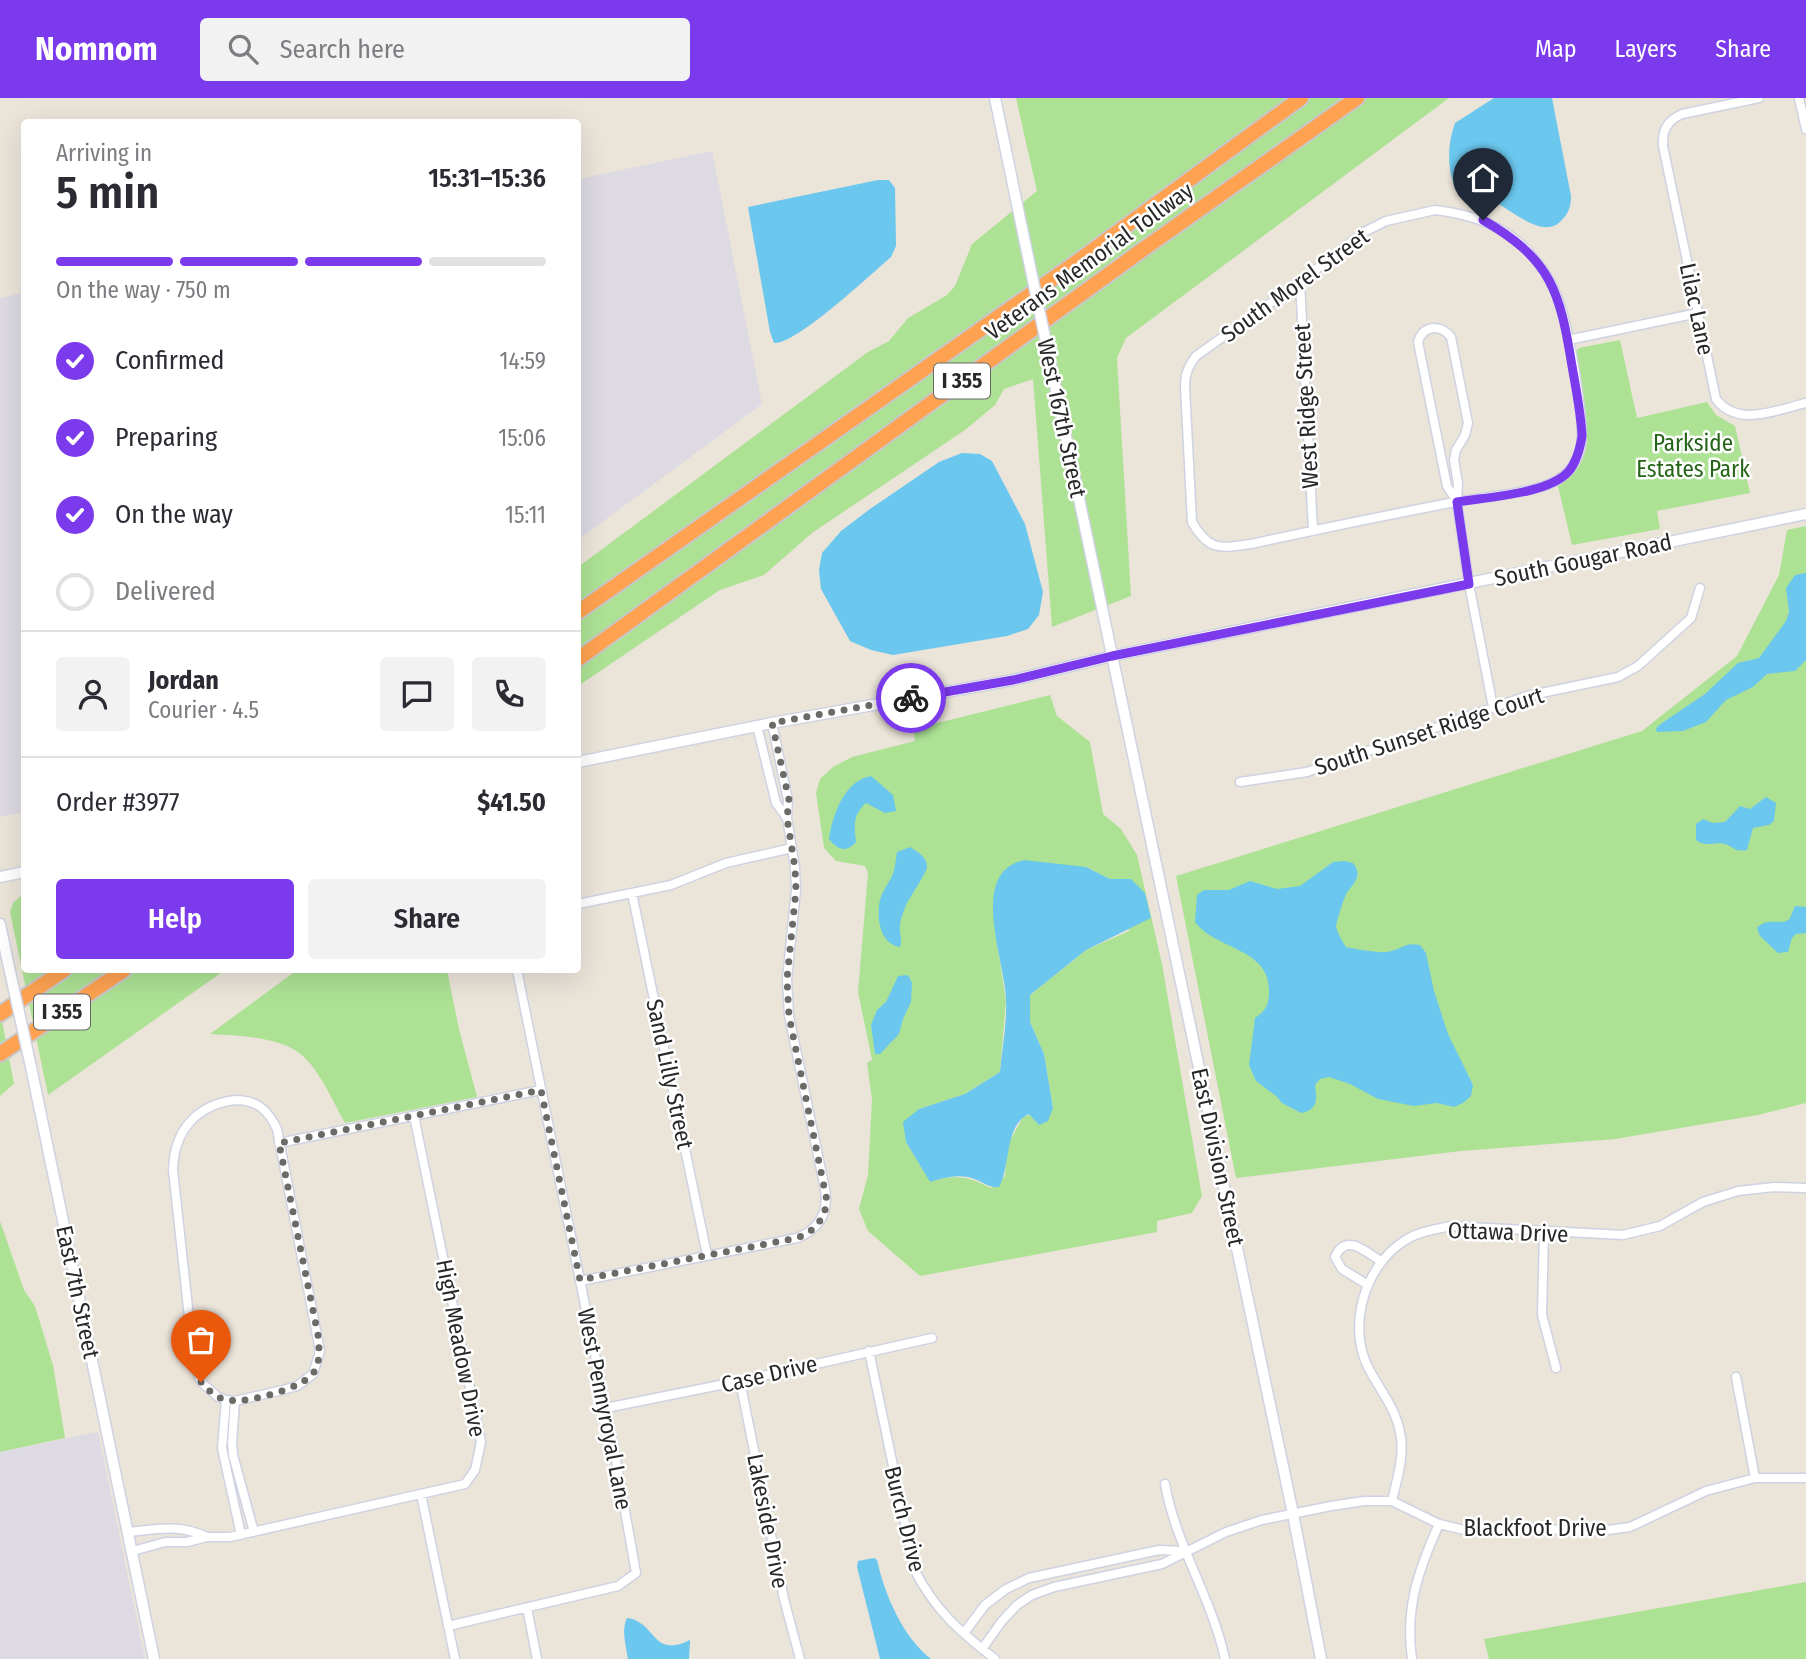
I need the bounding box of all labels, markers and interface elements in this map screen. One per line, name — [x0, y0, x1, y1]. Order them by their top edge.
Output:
search box — [200, 18, 690, 81]
text: Nomnom — [35, 29, 158, 69]
icon: search — [224, 30, 262, 68]
text: Search here — [280, 34, 405, 65]
text: Map — [1535, 35, 1577, 63]
text: Layers — [1615, 35, 1677, 63]
text: Share — [1715, 35, 1771, 63]
text: Arriving in — [56, 139, 152, 167]
pin — [1453, 148, 1513, 220]
icon: home — [1464, 159, 1502, 197]
text: 15:31–15:36 — [428, 163, 546, 194]
text: 5 min — [56, 165, 159, 220]
street label: Veterans Memorial Tollway — [979, 176, 1199, 346]
street label: South Morel Street — [1216, 222, 1375, 348]
street label: Lilac Lane — [1674, 260, 1720, 358]
text: On the way · 750 m — [56, 276, 231, 304]
street label: West Ridge Street — [1288, 322, 1324, 489]
street label: West 167th Street — [1031, 336, 1093, 501]
icon: check — [56, 342, 94, 380]
text: Confirmed — [115, 345, 225, 376]
text: 14:59 — [500, 347, 546, 375]
road number: I 355 — [934, 364, 990, 398]
icon: check — [56, 419, 94, 457]
text: Preparing — [115, 422, 217, 453]
text: 15:06 — [498, 424, 546, 452]
park label: Parkside Estates Park — [1636, 429, 1750, 483]
icon: check — [56, 496, 94, 534]
text: On the way — [115, 499, 233, 530]
text: 15:11 — [505, 501, 546, 529]
street label: South Gougar Road — [1492, 528, 1674, 592]
text: Delivered — [115, 576, 216, 607]
button: person — [56, 657, 130, 731]
button: chat — [380, 657, 454, 731]
button: phone — [472, 657, 546, 731]
courier — [876, 663, 946, 733]
text: Jordan — [148, 665, 219, 696]
icon: bike — [892, 679, 930, 717]
street label: South Sunset Ridge Court — [1311, 681, 1547, 781]
text: Courier · 4.5 — [148, 696, 259, 724]
text: Order #3977 — [56, 787, 180, 818]
text: $41.50 — [477, 787, 546, 818]
button: Help — [56, 879, 294, 959]
button: Share — [308, 879, 546, 959]
road number: I 355 — [34, 995, 90, 1030]
street label: Sand Lilly Street — [640, 996, 700, 1152]
street label: East Division Street — [1185, 1065, 1251, 1249]
street label: Ottawa Drive — [1447, 1216, 1569, 1248]
street label: East 7th Street — [50, 1223, 106, 1362]
street label: High Meadow Drive — [430, 1257, 492, 1439]
street label: West Pennyroyal Lane — [572, 1306, 638, 1512]
pin — [171, 1310, 231, 1382]
icon: bag — [182, 1321, 220, 1359]
street label: Case Drive — [718, 1349, 820, 1399]
street label: Lakeside Drive — [741, 1451, 795, 1591]
street label: Burch Drive — [878, 1463, 932, 1575]
street label: Blackfoot Drive — [1464, 1514, 1607, 1542]

